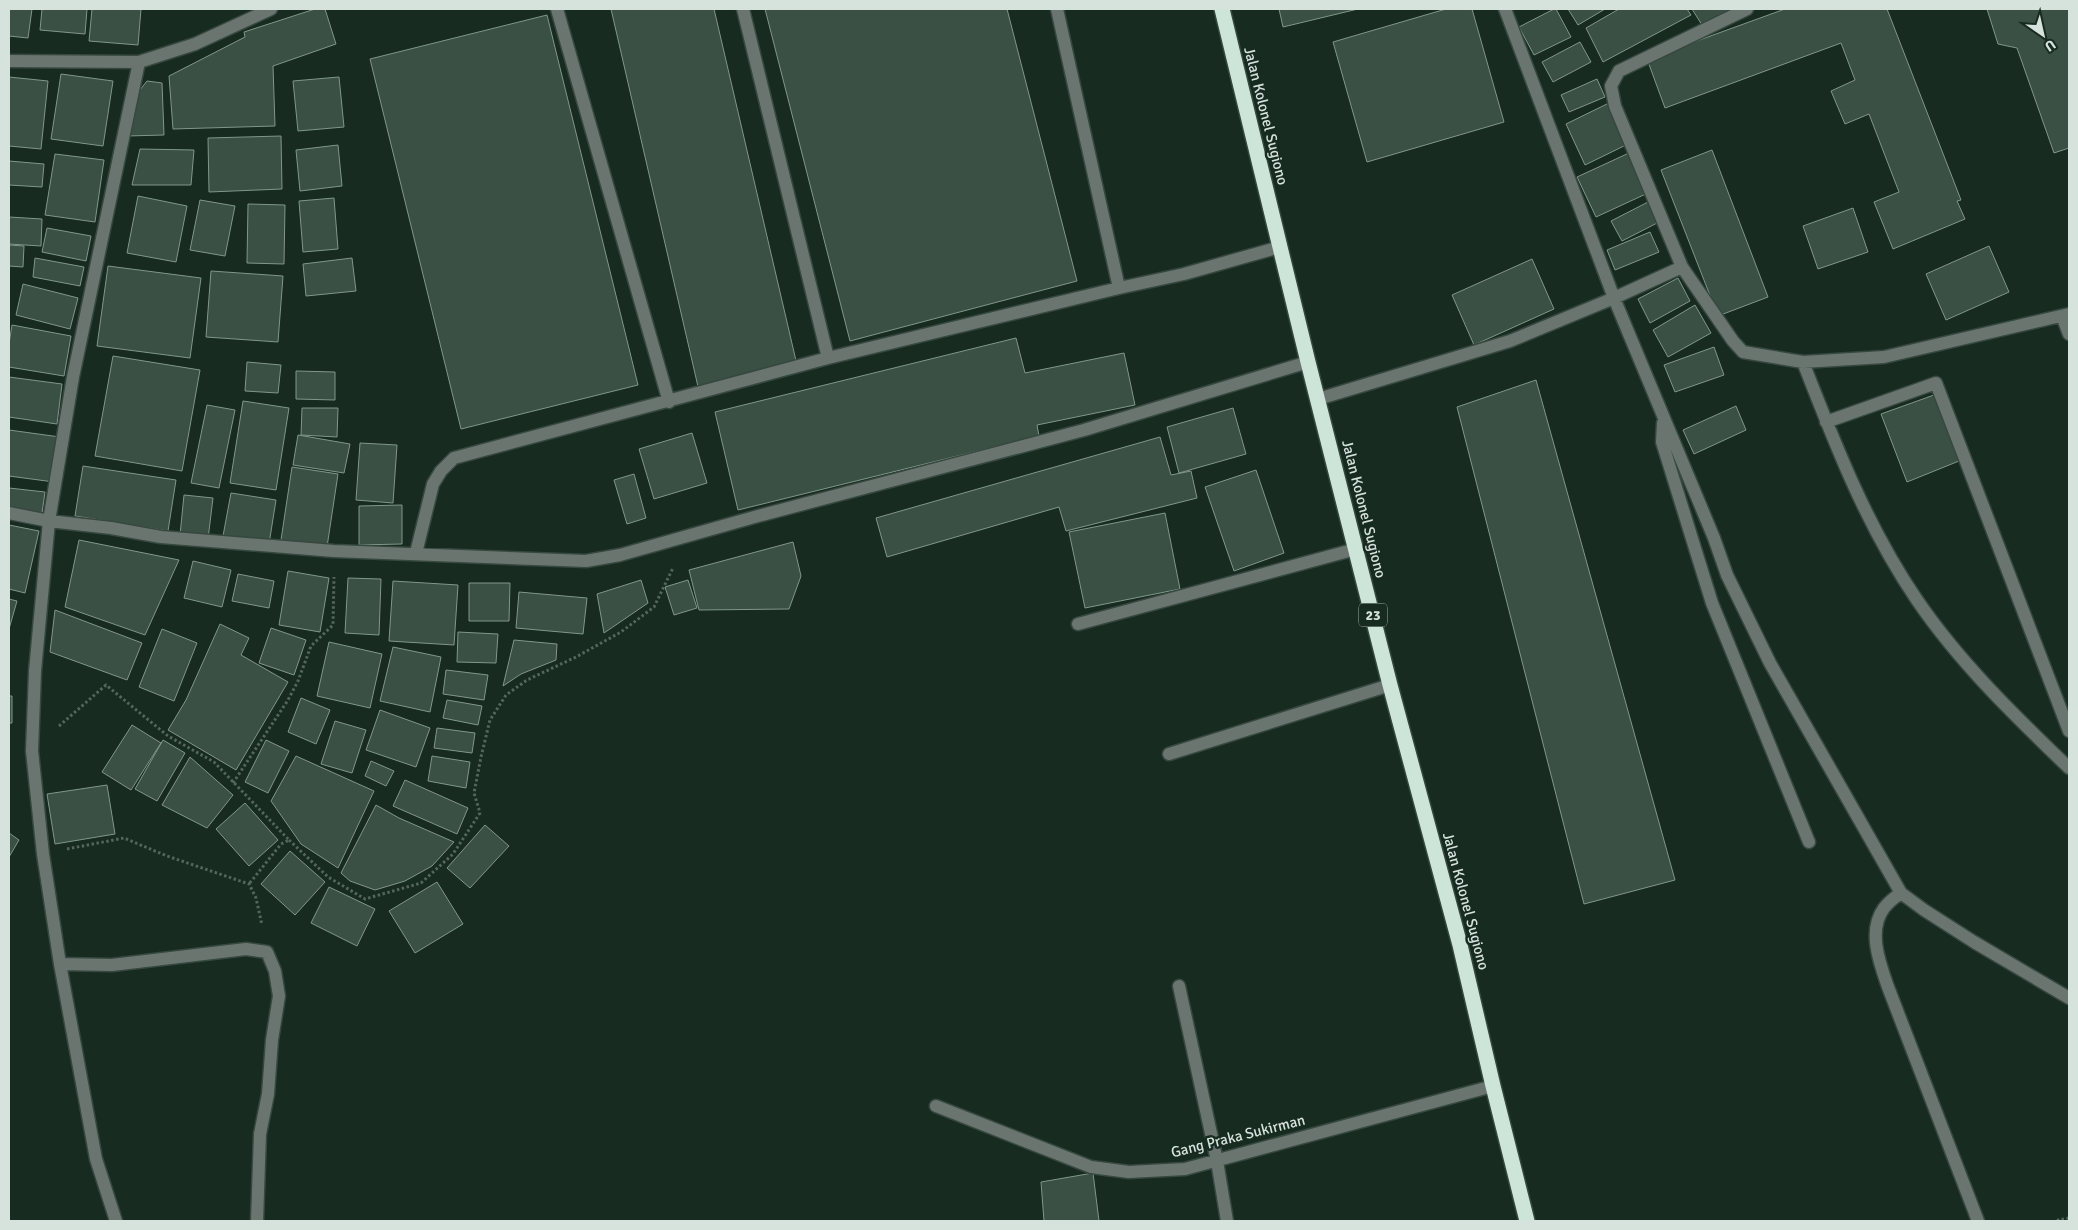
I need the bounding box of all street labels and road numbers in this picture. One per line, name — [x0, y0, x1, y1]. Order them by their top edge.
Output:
street label: Jalan Kolonel Sugiono — [1240, 45, 1292, 187]
street label: Jalan Kolonel Sugiono — [1338, 438, 1390, 580]
road number: 23 — [1359, 604, 1387, 626]
street label: Jalan Kolonel Sugiono — [1439, 830, 1493, 972]
street label: Gang Praka Sukirman — [1169, 1111, 1307, 1161]

